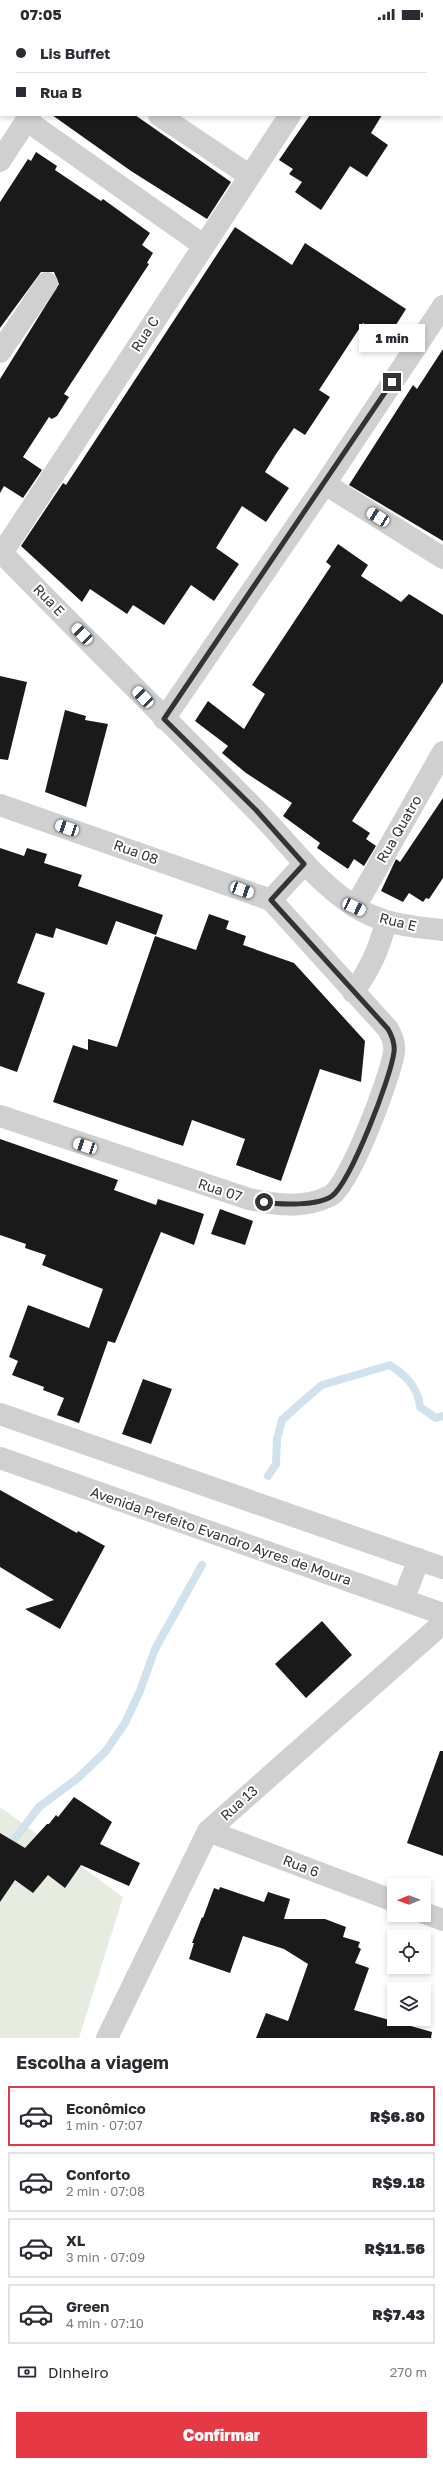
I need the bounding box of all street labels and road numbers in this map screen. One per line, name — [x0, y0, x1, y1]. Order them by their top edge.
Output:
street label: Rua C — [127, 313, 162, 355]
street label: Rua E — [30, 580, 69, 619]
street label: Rua Quatro — [372, 792, 425, 865]
street label: Rua 08 — [111, 836, 161, 867]
street label: Rua E — [378, 909, 418, 934]
street label: Rua 07 — [196, 1174, 244, 1205]
street label: Avenida Prefeito Evandro Ayres de Moura — [89, 1483, 354, 1588]
street label: Rua 13 — [217, 1782, 261, 1824]
street label: Rua 6 — [281, 1851, 322, 1880]

